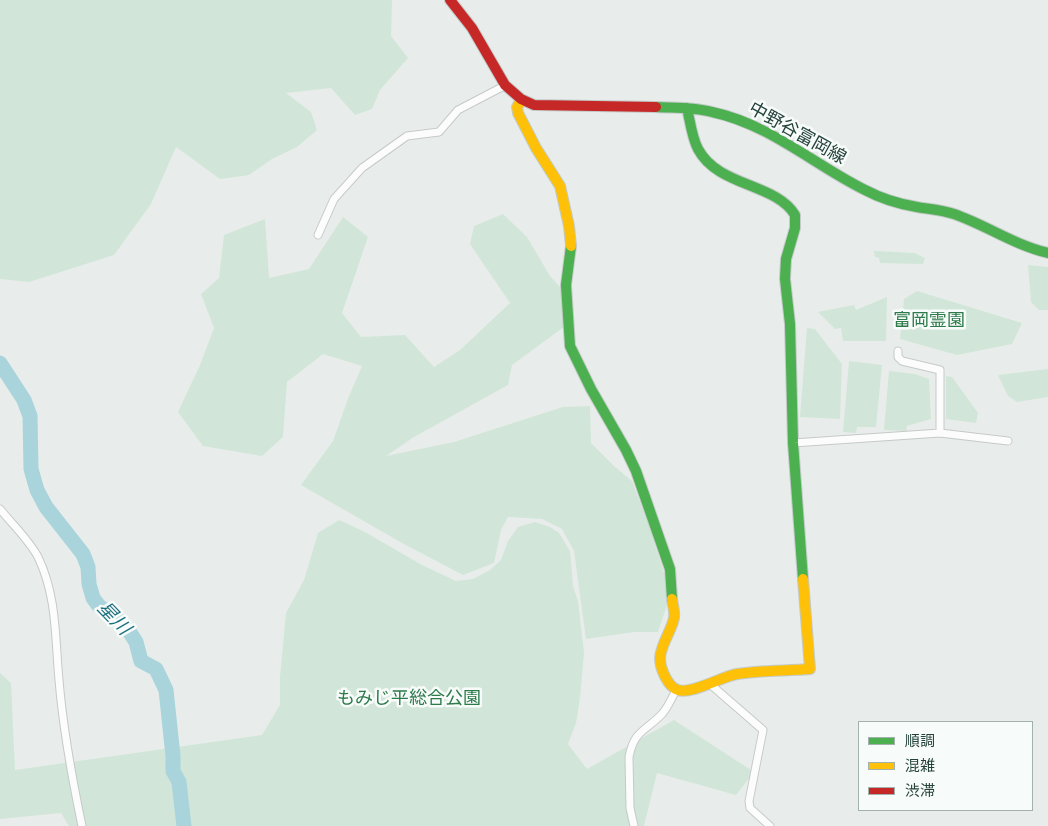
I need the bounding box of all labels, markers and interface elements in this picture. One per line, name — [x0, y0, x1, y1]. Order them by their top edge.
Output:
street label: 中野谷富岡線 — [745, 98, 849, 170]
park label: 富岡霊園 — [893, 310, 965, 332]
water label: 星川 — [92, 597, 134, 641]
park label: もみじ平総合公園 — [337, 688, 481, 710]
legend — [858, 721, 1033, 811]
text: 順調 — [905, 730, 935, 751]
text: 混雑 — [905, 755, 935, 776]
text: 渋滞 — [905, 780, 935, 801]

